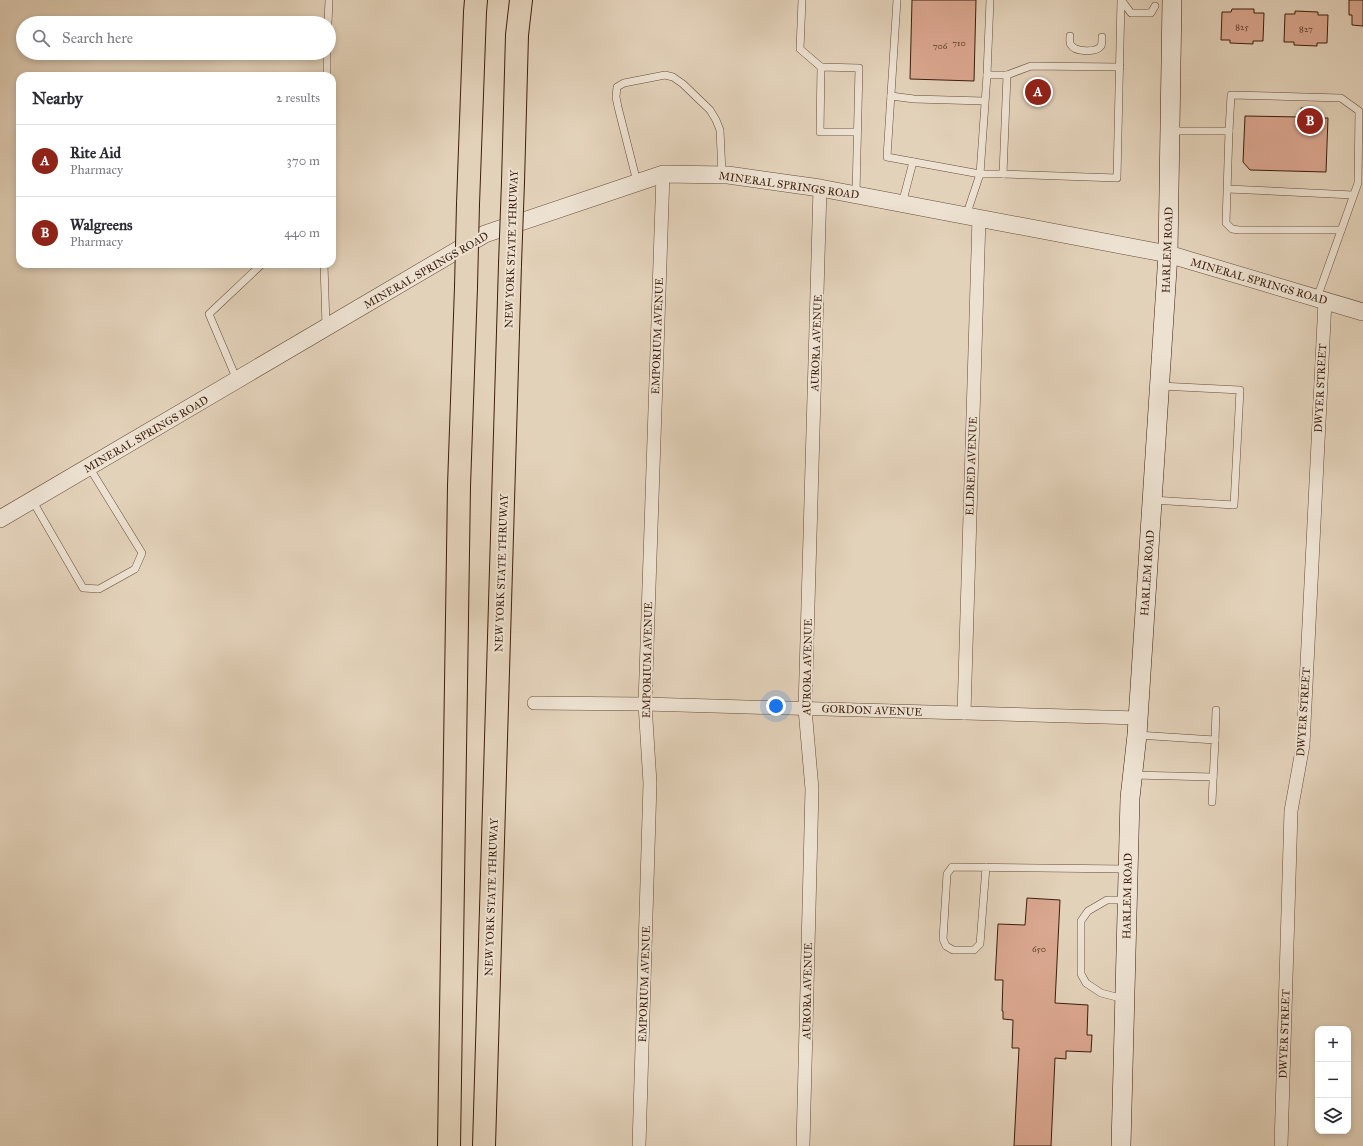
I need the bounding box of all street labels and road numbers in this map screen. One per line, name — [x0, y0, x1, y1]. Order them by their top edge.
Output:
street label: NEW YORK STATE THRUWAY — [502, 169, 521, 328]
street label: MINERAL SPRINGS ROAD — [718, 169, 860, 202]
street label: HARLEM ROAD — [1159, 206, 1176, 293]
street label: MINERAL SPRINGS ROAD — [362, 229, 491, 312]
street label: MINERAL SPRINGS ROAD — [1189, 256, 1329, 307]
street label: EMPORIUM AVENUE — [649, 277, 666, 395]
street label: AURORA AVENUE — [808, 294, 825, 393]
street label: DWYER STREET — [1312, 343, 1329, 433]
street label: MINERAL SPRINGS ROAD — [82, 393, 211, 476]
street label: ELDRED AVENUE — [963, 416, 980, 516]
street label: NEW YORK STATE THRUWAY — [492, 493, 511, 652]
street label: HARLEM ROAD — [1138, 529, 1157, 617]
street label: EMPORIUM AVENUE — [640, 601, 655, 718]
street label: AURORA AVENUE — [800, 618, 815, 717]
street label: DWYER STREET — [1294, 667, 1313, 757]
street label: GORDON AVENUE — [821, 702, 923, 719]
street label: NEW YORK STATE THRUWAY — [482, 817, 501, 976]
street label: HARLEM ROAD — [1120, 852, 1135, 939]
street label: EMPORIUM AVENUE — [636, 925, 653, 1043]
street label: AURORA AVENUE — [800, 942, 815, 1041]
street label: DWYER STREET — [1276, 989, 1293, 1079]

